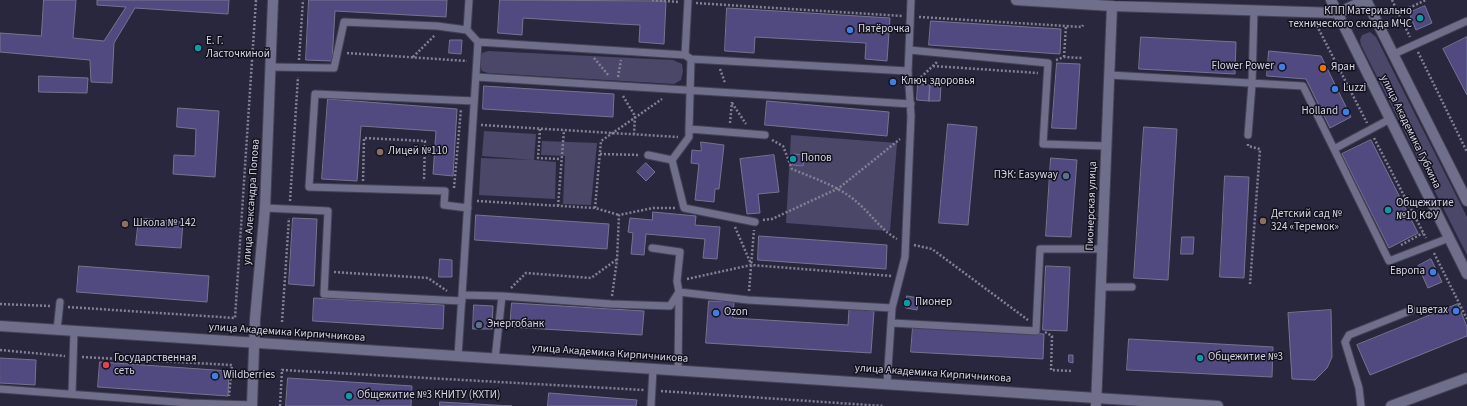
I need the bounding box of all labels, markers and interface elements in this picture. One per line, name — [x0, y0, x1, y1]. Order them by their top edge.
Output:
place label: КПП Материально технического склада МЧС — [1289, 5, 1412, 31]
marker: КПП Материально технического склада МЧС — [1415, 13, 1425, 23]
place label: Пятёрочка — [858, 23, 910, 37]
marker: Пятёрочка — [845, 25, 855, 35]
place label: Е. Г. Ласточкиной — [206, 35, 270, 61]
marker: Е. Г. Ласточкиной — [193, 43, 203, 53]
place label: Flower Power — [1211, 60, 1274, 74]
place label: Яран — [1331, 61, 1355, 75]
marker: Flower Power — [1277, 62, 1287, 72]
marker: Яран — [1318, 63, 1328, 73]
street label: улица Академика Губкина — [1377, 73, 1443, 191]
place label: Ключ здоровья — [901, 75, 975, 89]
marker: Ключ здоровья — [888, 77, 898, 87]
place label: Luzzi — [1343, 82, 1366, 96]
marker: Luzzi — [1330, 84, 1340, 94]
place label: Holland — [1302, 105, 1338, 119]
marker: Holland — [1341, 107, 1351, 117]
street label: улица Александра Попова — [241, 139, 263, 265]
place label: Лицей №110 — [388, 145, 447, 159]
marker: Лицей №110 — [375, 147, 385, 157]
place label: Попов — [801, 152, 832, 166]
marker: Попов — [788, 154, 798, 164]
street label: Пионерская улица — [1084, 161, 1100, 251]
place label: ПЭК: Easyway — [994, 169, 1058, 183]
marker: ПЭК: Easyway — [1061, 171, 1071, 181]
place label: Общежитие №10 КФУ — [1396, 197, 1454, 223]
marker: Общежитие №10 КФУ — [1383, 205, 1393, 215]
place label: Детский сад № 324 «Теремок» — [1271, 208, 1342, 234]
marker: Детский сад № 324 «Теремок» — [1258, 216, 1268, 226]
place label: Школа № 142 — [133, 217, 196, 231]
marker: Школа № 142 — [120, 219, 130, 229]
place label: Европа — [1390, 265, 1425, 279]
marker: Европа — [1428, 267, 1438, 277]
place label: Пионер — [915, 296, 952, 310]
marker: Пионер — [902, 298, 912, 308]
place label: В цветах — [1407, 304, 1448, 318]
place label: Ozon — [724, 306, 748, 320]
marker: В цветах — [1451, 306, 1461, 316]
marker: Ozon — [711, 308, 721, 318]
place label: Энергобанк — [487, 318, 544, 332]
marker: Энергобанк — [474, 320, 484, 330]
street label: улица Академика Кирпичникова — [208, 321, 366, 345]
street label: улица Академика Кирпичникова — [531, 342, 689, 366]
place label: Общежитие №3 — [1208, 351, 1283, 365]
place label: Государственная сеть — [114, 352, 197, 378]
marker: Общежитие №3 — [1195, 353, 1205, 363]
marker: Государственная сеть — [101, 360, 111, 370]
street label: улица Академика Кирпичникова — [854, 362, 1012, 386]
place label: Wildberries — [223, 369, 275, 383]
marker: Wildberries — [210, 371, 220, 381]
place label: Общежитие №3 КНИТУ (КХТИ) — [357, 389, 500, 403]
marker: Общежитие №3 КНИТУ (КХТИ) — [344, 391, 354, 401]

